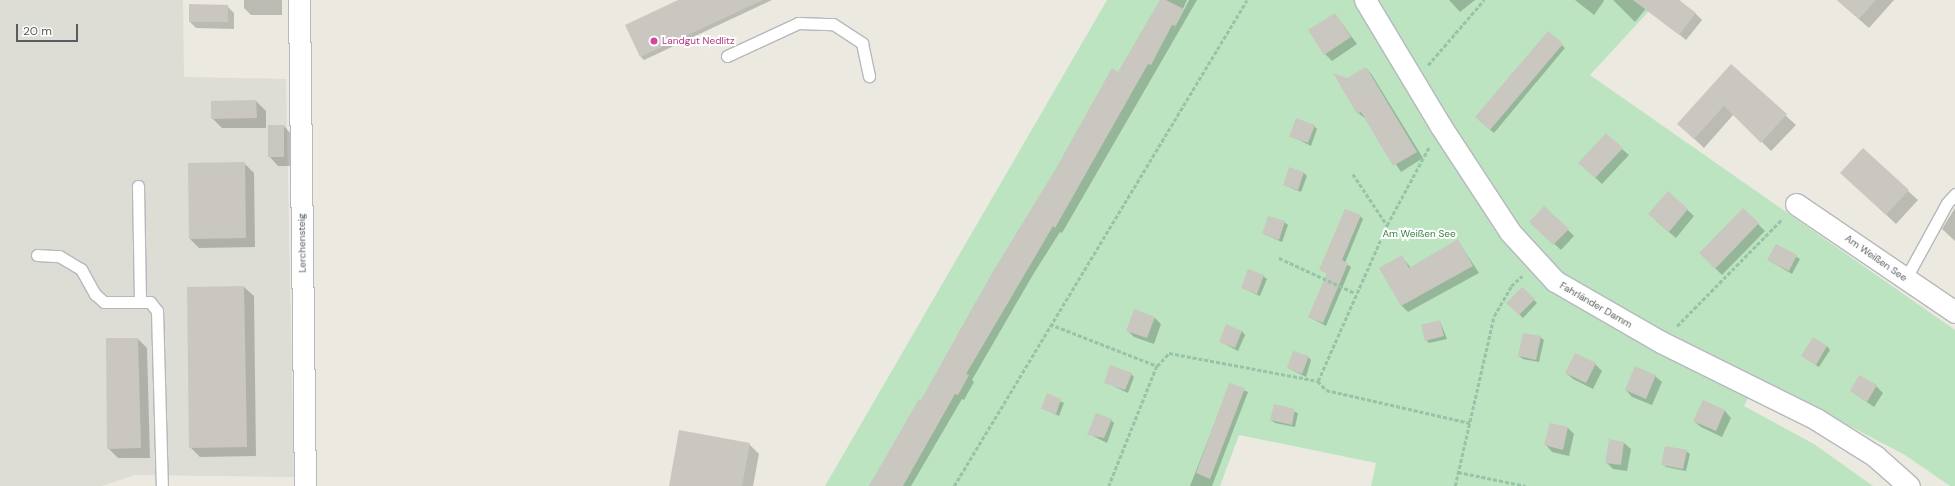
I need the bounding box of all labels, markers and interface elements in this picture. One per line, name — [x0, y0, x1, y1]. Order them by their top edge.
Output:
scale bar — [18, 16, 80, 42]
text: 20 m — [23, 23, 52, 39]
place label: Landgut Nedlitz — [662, 35, 735, 47]
marker: Landgut Nedlitz — [649, 36, 659, 46]
street label: Lerchensteig — [295, 213, 309, 273]
park label: Am Weißen See — [1382, 228, 1456, 240]
street label: Am Weißen See — [1843, 232, 1909, 284]
street label: Fahrländer Damm — [1558, 279, 1634, 331]

